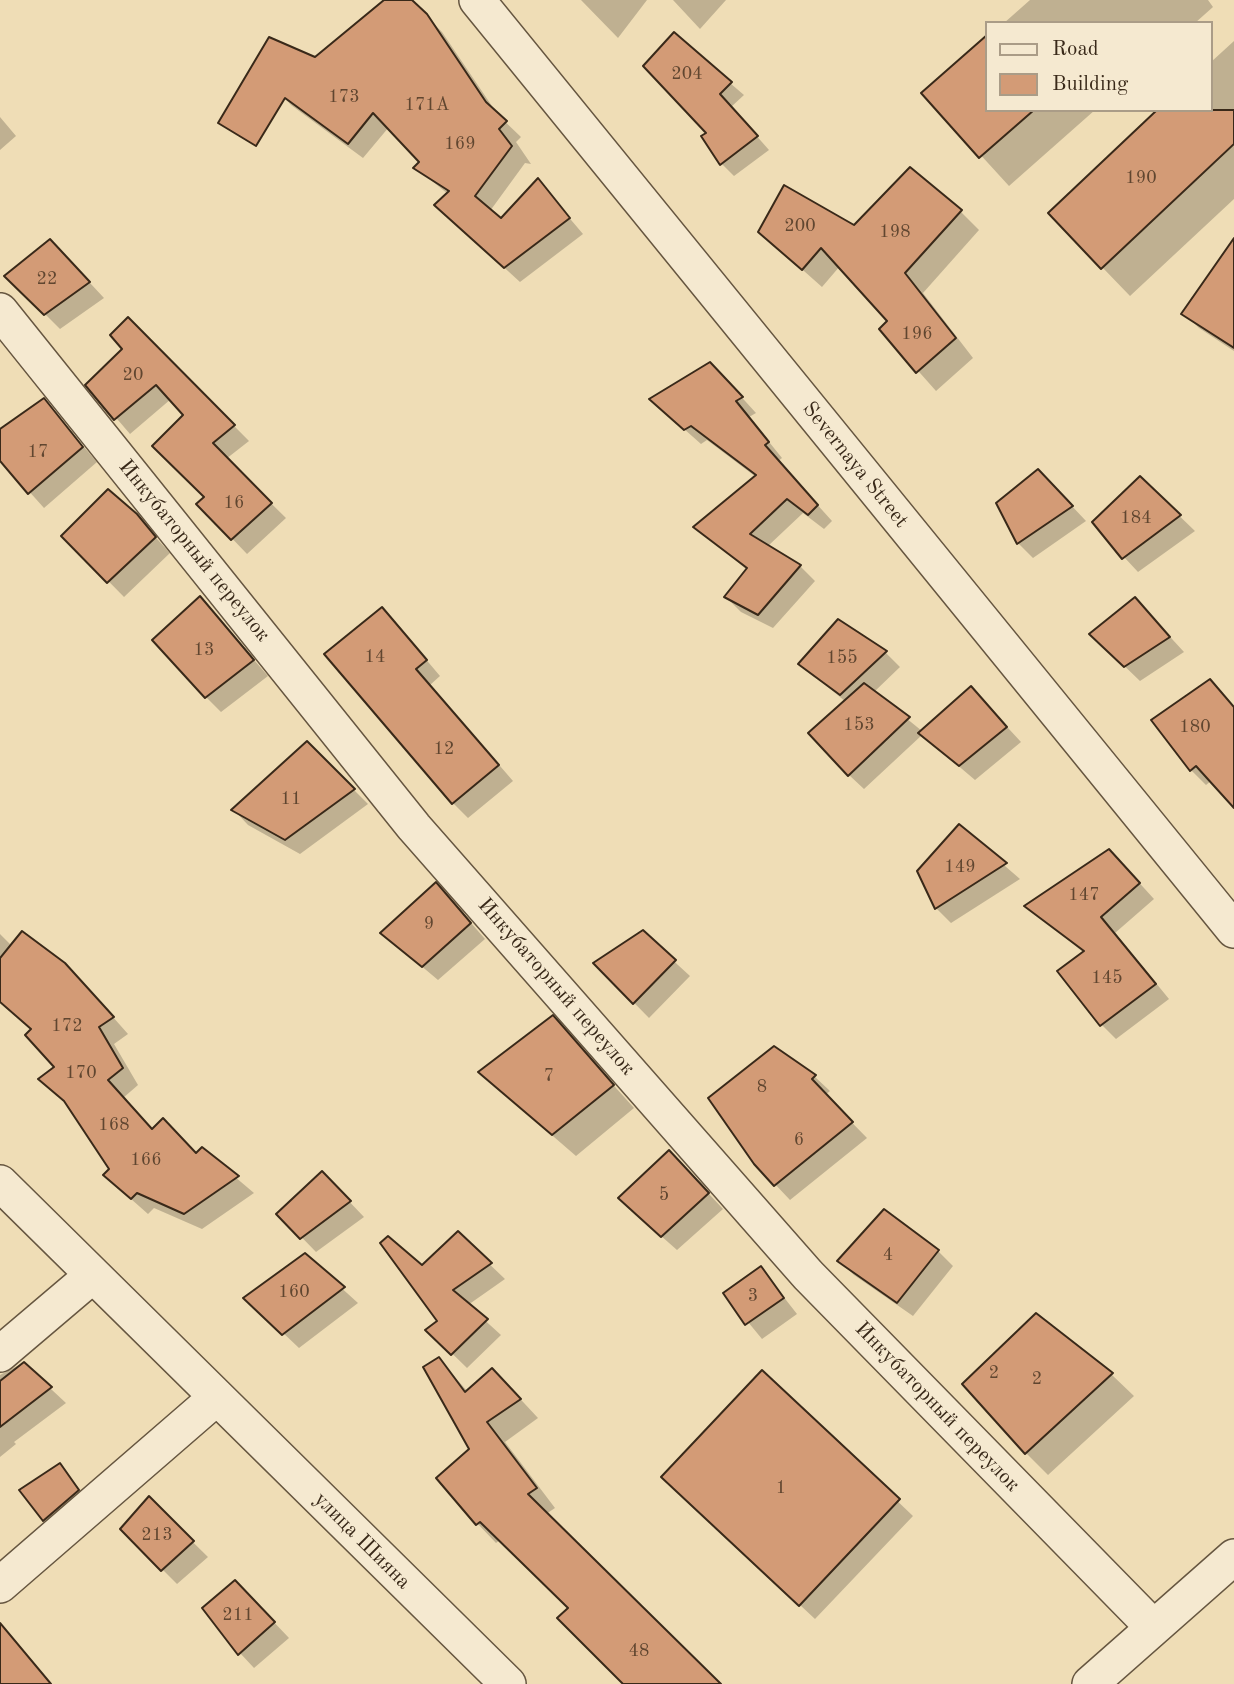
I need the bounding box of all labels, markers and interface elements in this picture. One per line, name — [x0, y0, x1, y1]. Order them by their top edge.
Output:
legend — [986, 21, 1213, 112]
text: Road — [1052, 39, 1099, 60]
house number: 204 — [671, 63, 703, 85]
text: Building — [1052, 74, 1128, 95]
house number: 173 — [328, 86, 360, 108]
house number: 171А — [404, 94, 450, 116]
house number: 169 — [444, 133, 476, 155]
house number: 190 — [1125, 167, 1157, 189]
house number: 200 — [784, 215, 816, 237]
house number: 198 — [879, 221, 911, 243]
house number: 22 — [37, 268, 57, 290]
house number: 196 — [901, 323, 933, 345]
house number: 20 — [123, 364, 143, 386]
street label: Severnaya Street — [796, 397, 914, 533]
house number: 17 — [28, 441, 48, 463]
street label: Инкубаторный переулок — [113, 455, 275, 647]
house number: 16 — [224, 492, 244, 514]
house number: 184 — [1120, 507, 1152, 529]
house number: 13 — [194, 639, 214, 661]
house number: 14 — [365, 646, 385, 668]
house number: 155 — [826, 647, 858, 669]
house number: 153 — [843, 714, 875, 736]
house number: 180 — [1179, 716, 1211, 738]
house number: 12 — [434, 738, 454, 760]
house number: 11 — [281, 788, 301, 810]
house number: 149 — [944, 856, 976, 878]
house number: 147 — [1068, 884, 1100, 906]
street label: Инкубаторный переулок — [472, 893, 640, 1081]
house number: 9 — [424, 913, 434, 935]
house number: 145 — [1091, 967, 1123, 989]
house number: 172 — [51, 1015, 83, 1037]
house number: 170 — [65, 1062, 97, 1084]
house number: 7 — [544, 1065, 554, 1087]
house number: 8 — [757, 1076, 767, 1098]
house number: 168 — [98, 1114, 130, 1136]
house number: 6 — [794, 1129, 804, 1151]
house number: 166 — [130, 1149, 162, 1171]
house number: 5 — [659, 1184, 669, 1206]
house number: 4 — [883, 1244, 893, 1266]
house number: 160 — [278, 1281, 310, 1303]
house number: 3 — [748, 1285, 758, 1307]
street label: Инкубаторный переулок — [849, 1317, 1025, 1497]
house number: 2 — [989, 1362, 999, 1384]
house number: 2 — [1032, 1368, 1042, 1390]
house number: 1 — [776, 1477, 786, 1499]
street label: улица Шияна — [308, 1487, 416, 1595]
house number: 213 — [141, 1524, 173, 1546]
house number: 211 — [222, 1604, 254, 1626]
house number: 48 — [629, 1640, 649, 1662]

